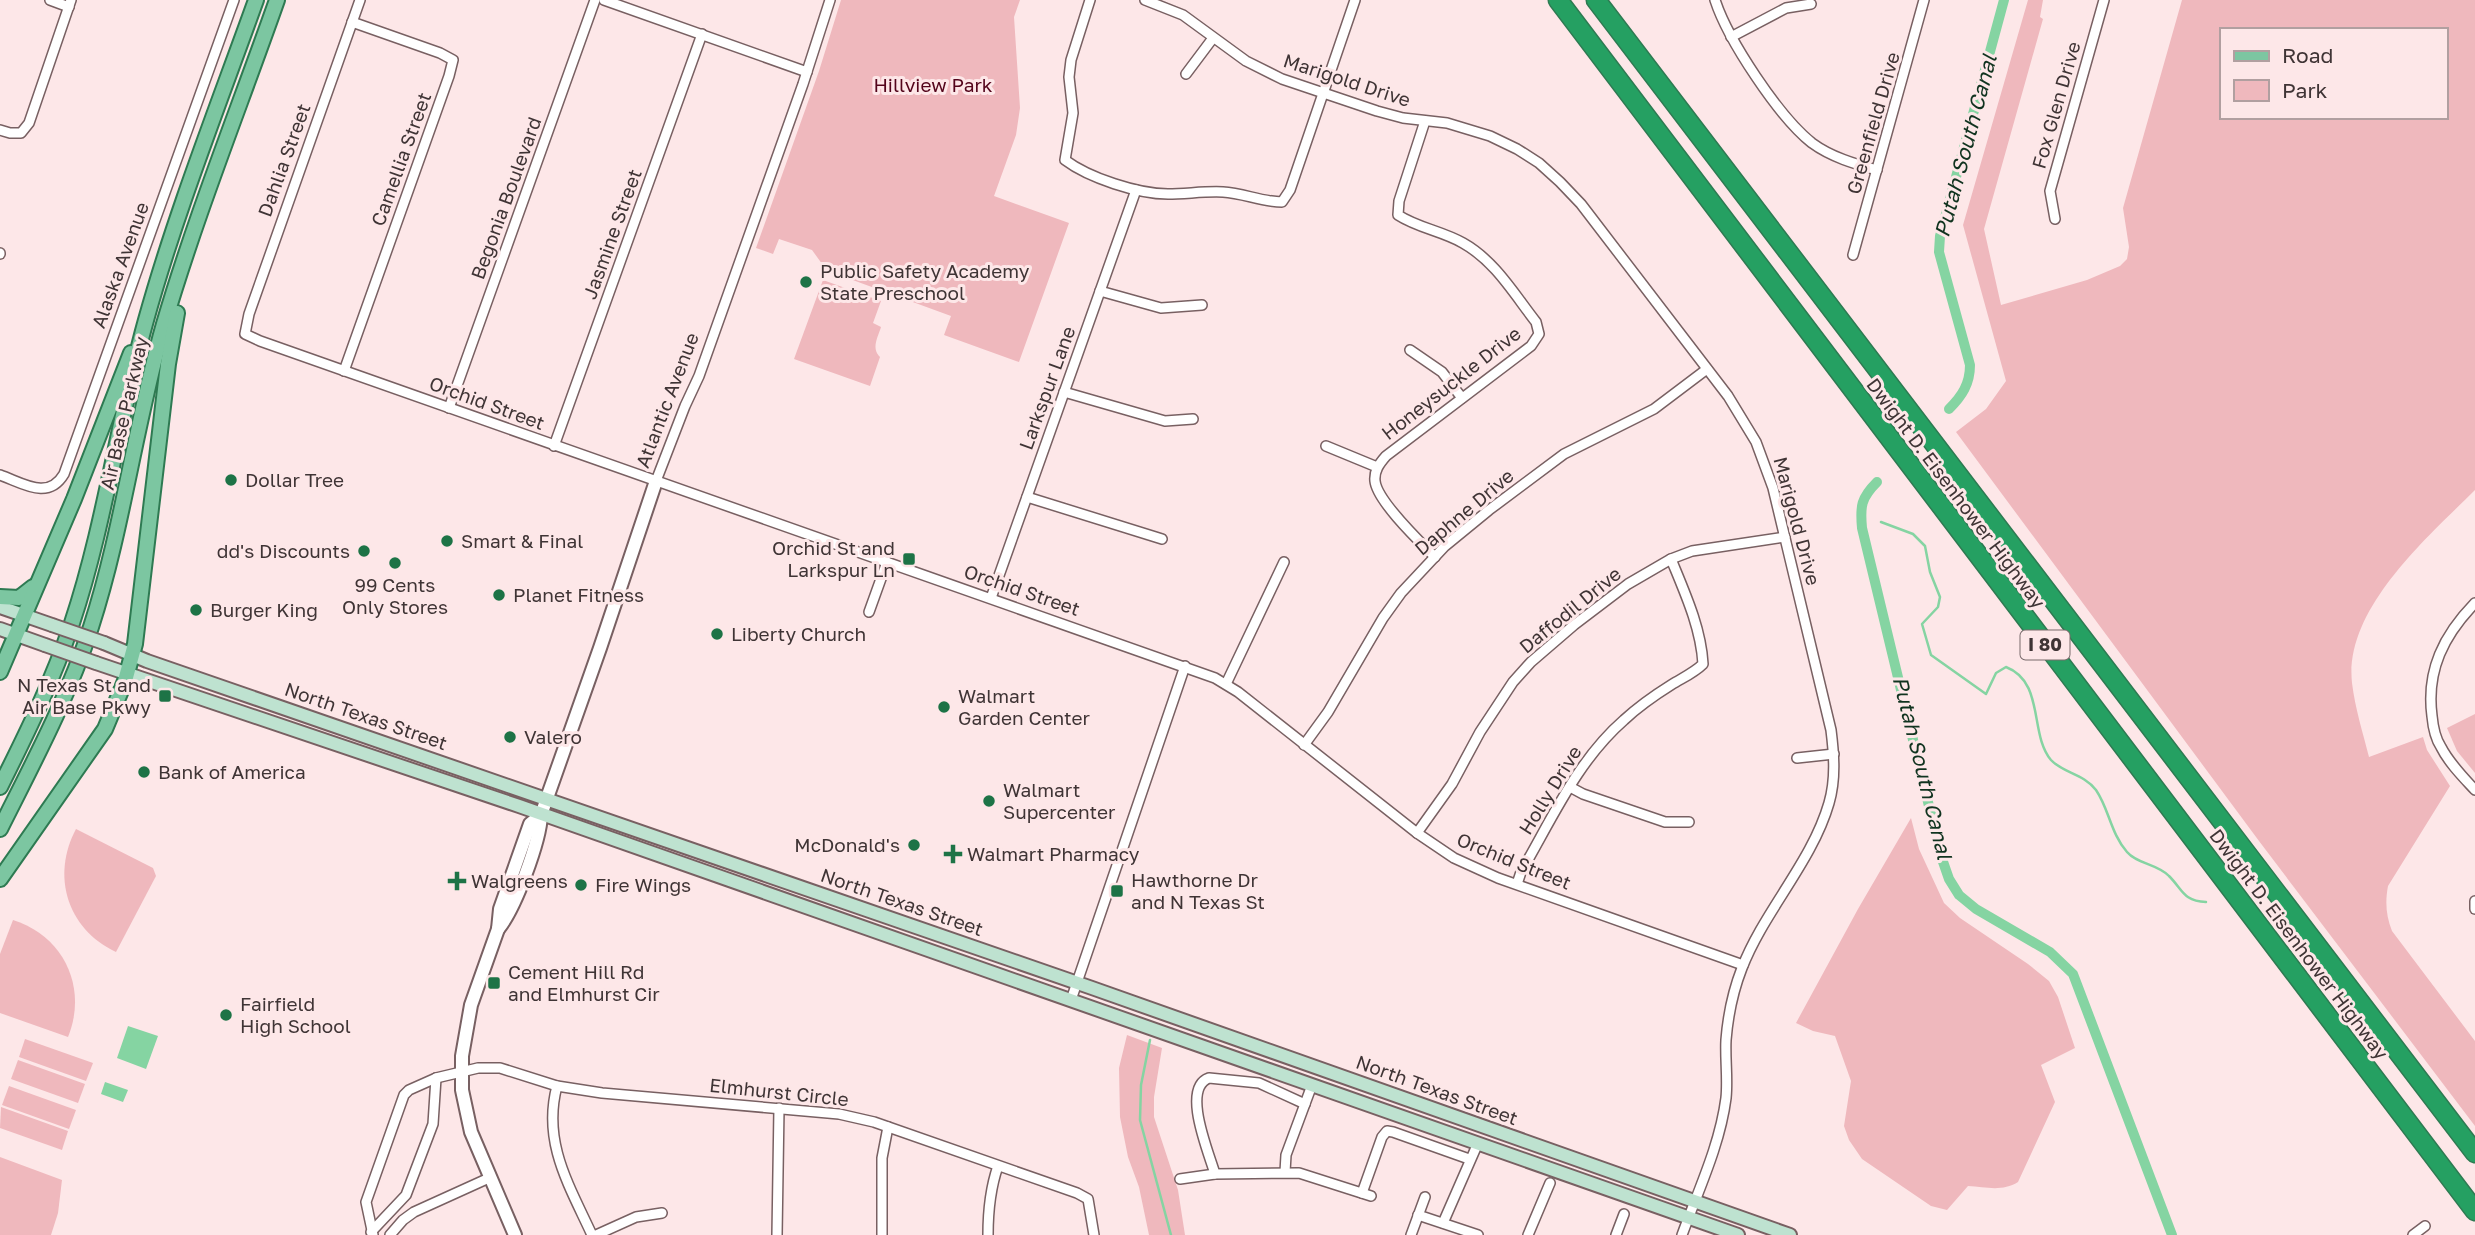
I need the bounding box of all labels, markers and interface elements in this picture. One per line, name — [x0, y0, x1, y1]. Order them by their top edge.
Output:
legend — [2220, 28, 2447, 119]
street label: Fox Glen Drive — [2026, 39, 2085, 171]
text: Road — [2282, 42, 2333, 68]
street label: Marigold Drive — [1281, 48, 1414, 111]
street label: Greenfield Drive — [1841, 49, 1904, 197]
water label: Putah South Canal — [1928, 50, 2002, 240]
park label: Hillview Park — [873, 73, 993, 96]
text: Park — [2282, 77, 2328, 103]
street label: Camellia Street — [366, 89, 435, 229]
street label: Dahlia Street — [252, 100, 315, 219]
street label: Begonia Boulevard — [465, 114, 546, 282]
street label: Jasmine Street — [577, 166, 646, 302]
street label: Alaska Avenue — [86, 199, 153, 331]
place label: Public Safety Academy State Preschool — [820, 259, 1030, 304]
marker: Public Safety Academy State Preschool — [798, 274, 814, 290]
street label: Honeysuckle Drive — [1377, 321, 1525, 444]
street label: Larkspur Lane — [1014, 323, 1080, 453]
street label: Atlantic Avenue — [630, 329, 703, 471]
street label: Air Base Parkway — [95, 334, 152, 492]
street label: Orchid Street — [426, 371, 548, 434]
street label: Dwight D. Eisenhower Highway — [1862, 373, 2051, 613]
street label: Marigold Drive — [1769, 454, 1826, 588]
street label: Daphne Drive — [1410, 464, 1518, 560]
place label: Dollar Tree — [245, 468, 344, 491]
marker: Dollar Tree — [223, 472, 239, 488]
place label: Smart & Final — [461, 529, 583, 552]
marker: Smart & Final — [439, 533, 455, 549]
place label: Orchid St and Larkspur Ln — [772, 536, 895, 581]
place label: dd's Discounts — [217, 539, 350, 562]
marker: dd's Discounts — [356, 543, 372, 559]
marker: Orchid St and Larkspur Ln — [901, 551, 917, 567]
marker: 99 Cents Only Stores — [387, 555, 403, 571]
street label: Orchid Street — [961, 559, 1083, 620]
street label: Daffodil Drive — [1514, 562, 1625, 658]
place label: 99 Cents Only Stores — [342, 573, 448, 618]
place label: Planet Fitness — [513, 583, 644, 606]
marker: Planet Fitness — [491, 587, 507, 603]
place label: Burger King — [210, 598, 318, 621]
marker: Burger King — [188, 602, 204, 618]
place label: Liberty Church — [731, 622, 866, 645]
marker: Liberty Church — [709, 626, 725, 642]
road number: I 80 — [2021, 630, 2070, 660]
place label: N Texas St and Air Base Pkwy — [17, 673, 151, 718]
water label: Putah South Canal — [1888, 673, 1959, 863]
street label: North Texas Street — [282, 677, 450, 754]
place label: Walmart Garden Center — [958, 684, 1091, 729]
marker: N Texas St and Air Base Pkwy — [157, 688, 173, 704]
marker: Walmart Garden Center — [936, 699, 952, 715]
place label: Valero — [524, 725, 582, 748]
marker: Valero — [502, 729, 518, 745]
street label: Holly Drive — [1513, 741, 1586, 838]
place label: Bank of America — [158, 760, 306, 783]
marker: Bank of America — [136, 764, 152, 780]
place label: Walmart Supercenter — [1003, 778, 1116, 823]
marker: Walmart Supercenter — [981, 793, 997, 809]
street label: Dwight D. Eisenhower Highway — [2205, 824, 2394, 1064]
street label: Orchid Street — [1454, 827, 1575, 894]
place label: McDonald's — [794, 833, 900, 856]
marker: McDonald's — [906, 837, 922, 853]
place label: Walmart Pharmacy — [967, 842, 1140, 865]
marker: Walmart Pharmacy — [945, 846, 961, 862]
street label: North Texas Street — [818, 863, 986, 940]
place label: Hawthorne Dr and N Texas St — [1131, 868, 1265, 913]
place label: Walgreens — [471, 869, 568, 892]
marker: Walgreens — [449, 873, 465, 889]
place label: Fire Wings — [595, 873, 691, 896]
marker: Fire Wings — [573, 877, 589, 893]
marker: Hawthorne Dr and N Texas St — [1109, 883, 1125, 899]
place label: Cement Hill Rd and Elmhurst Cir — [508, 960, 660, 1005]
marker: Cement Hill Rd and Elmhurst Cir — [486, 975, 502, 991]
place label: Fairfield High School — [240, 992, 351, 1037]
marker: Fairfield High School — [218, 1007, 234, 1023]
street label: North Texas Street — [1353, 1050, 1521, 1129]
street label: Elmhurst Circle — [708, 1073, 850, 1110]

